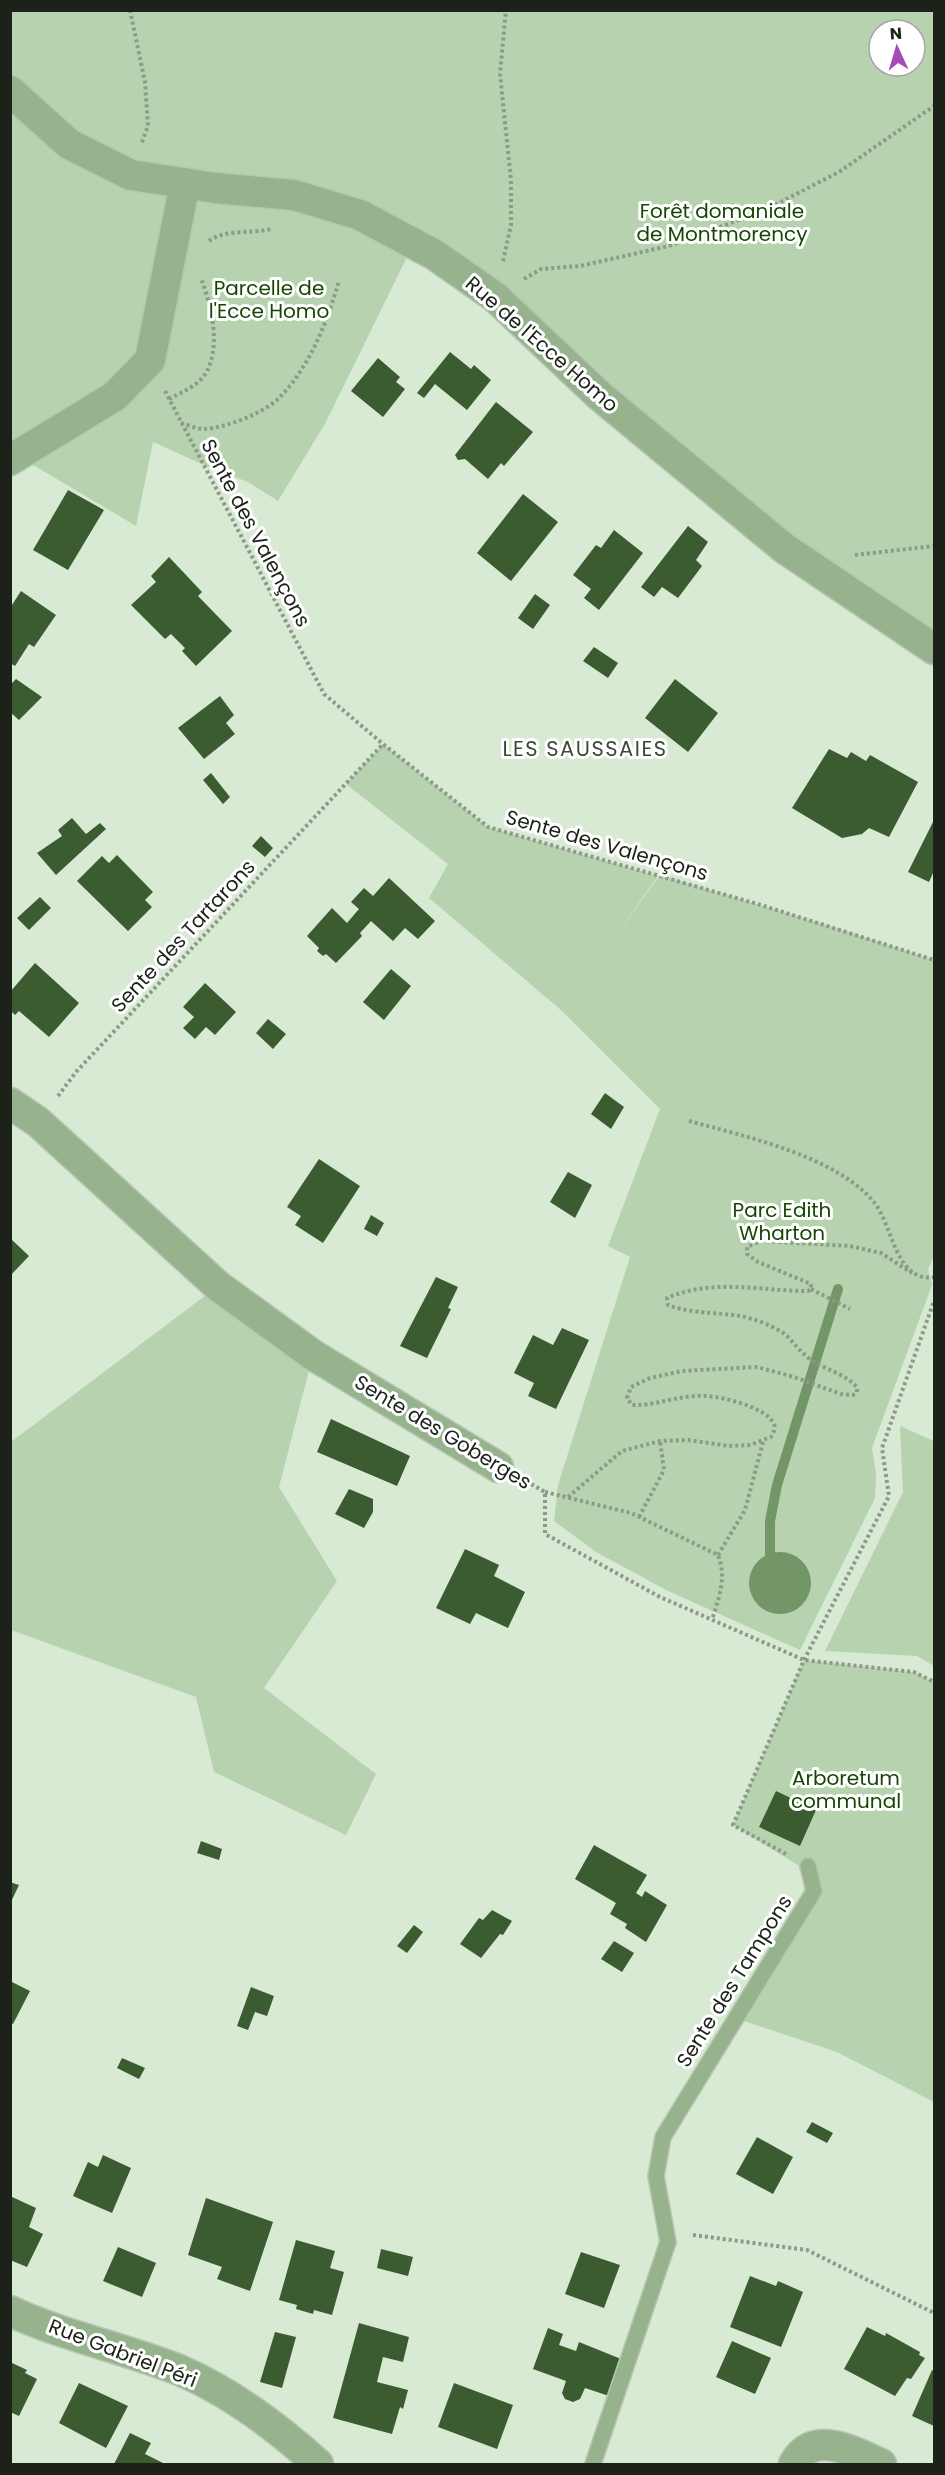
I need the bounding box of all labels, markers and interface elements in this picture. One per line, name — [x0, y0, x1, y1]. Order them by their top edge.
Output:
north arrow — [867, 18, 927, 78]
text: N — [889, 22, 903, 45]
park label: Forêt domaniale de Montmorency — [637, 197, 807, 248]
street label: Rue de l'Ecce Homo — [459, 270, 625, 418]
park label: Parcelle de l'Ecce Homo — [209, 274, 329, 325]
street label: Sente des Valençons — [195, 434, 317, 632]
district label: LES SAUSSAIES — [502, 734, 668, 763]
street label: Sente des Valençons — [503, 803, 711, 887]
street label: Sente des Tartarons — [105, 853, 261, 1019]
park label: Parc Edith Wharton — [733, 1196, 831, 1247]
street label: Sente des Goberges — [349, 1368, 537, 1496]
park label: Arboretum communal — [791, 1764, 901, 1815]
street label: Sente des Tampons — [670, 1890, 798, 2072]
street label: Rue Gabriel Péri — [45, 2312, 201, 2394]

